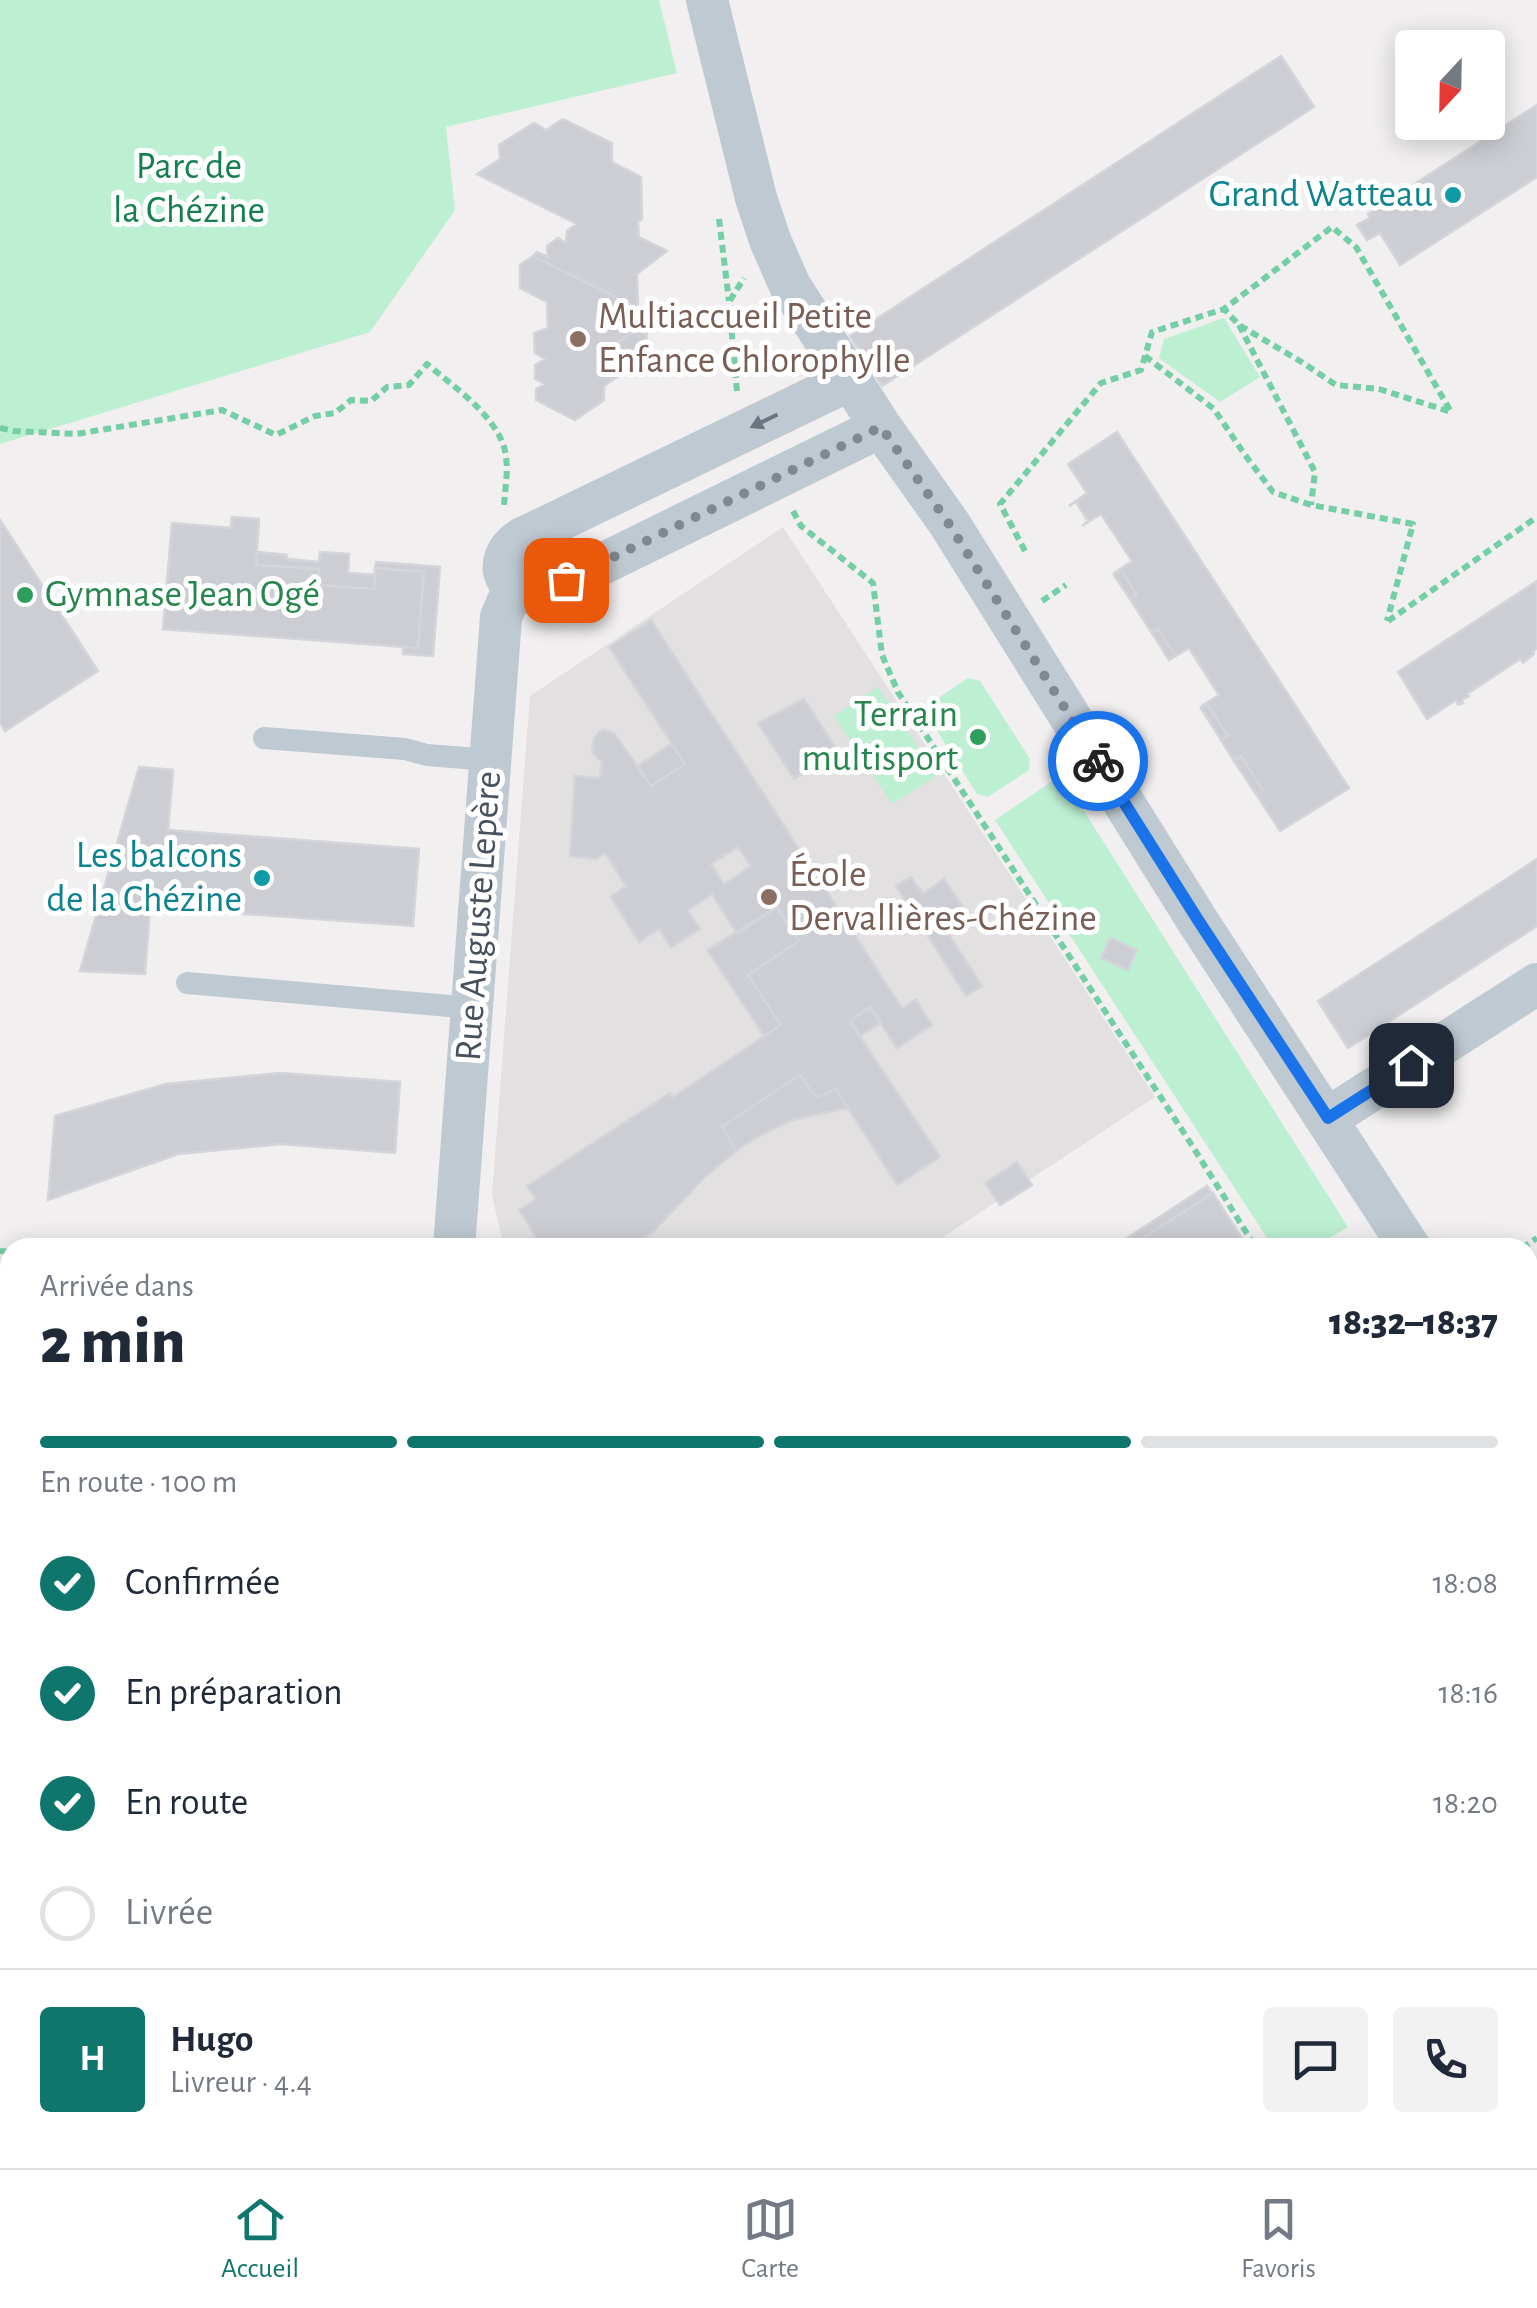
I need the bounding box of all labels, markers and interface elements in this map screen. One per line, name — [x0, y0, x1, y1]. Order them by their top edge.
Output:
north arrow — [1395, 30, 1505, 140]
map controls — [1395, 30, 1505, 140]
park label: Parc de la Chézine — [113, 148, 265, 230]
place label: Grand Watteau — [1209, 176, 1433, 214]
marker: Grand Watteau — [1442, 184, 1464, 206]
place label: Multiaccueil Petite Enfance Chlorophylle — [598, 298, 910, 380]
marker: Multiaccueil Petite Enfance Chlorophylle — [567, 328, 589, 350]
one-way arrow — [749, 413, 778, 430]
pin — [524, 538, 609, 623]
icon: bag — [539, 553, 594, 608]
place label: Gymnase Jean Ogé — [45, 576, 320, 614]
marker: Gymnase Jean Ogé — [14, 584, 36, 606]
place label: Terrain multisport — [801, 696, 958, 778]
courier — [1048, 711, 1148, 811]
marker: Terrain multisport — [967, 726, 989, 748]
icon: bike — [1071, 734, 1126, 789]
street label: Rue Auguste Lepère — [450, 770, 508, 1062]
place label: Les balcons de la Chézine — [46, 837, 242, 919]
place label: École Dervallières-Chézine — [789, 852, 1097, 938]
marker: Les balcons de la Chézine — [251, 867, 273, 889]
marker: École Dervallières-Chézine — [758, 886, 780, 908]
pin — [1369, 1023, 1454, 1108]
icon: home — [1384, 1038, 1439, 1093]
text: Arrivée dans — [40, 1270, 194, 1302]
text: 18:32–18:37 — [1329, 1304, 1498, 1342]
text: 2 min — [40, 1310, 186, 1375]
text: En route · 100 m — [40, 1466, 237, 1498]
icon: check — [40, 1556, 95, 1611]
text: Confirmée — [125, 1564, 280, 1602]
text: 18:08 — [1432, 1567, 1498, 1599]
icon: check — [40, 1666, 95, 1721]
text: En préparation — [125, 1674, 343, 1712]
text: 18:16 — [1438, 1677, 1498, 1709]
icon: check — [40, 1776, 95, 1831]
text: En route — [125, 1784, 248, 1822]
text: 18:20 — [1433, 1787, 1498, 1819]
text: Livrée — [125, 1894, 213, 1932]
button: chat — [1263, 2007, 1368, 2112]
button: phone — [1393, 2007, 1498, 2112]
text: Hugo — [170, 2021, 254, 2059]
text: H — [79, 2040, 106, 2078]
text: Livreur · 4.4 — [170, 2066, 312, 2098]
tab: Accueil — [221, 2192, 299, 2286]
tab: Carte — [741, 2192, 799, 2286]
tab: Favoris — [1241, 2192, 1316, 2286]

